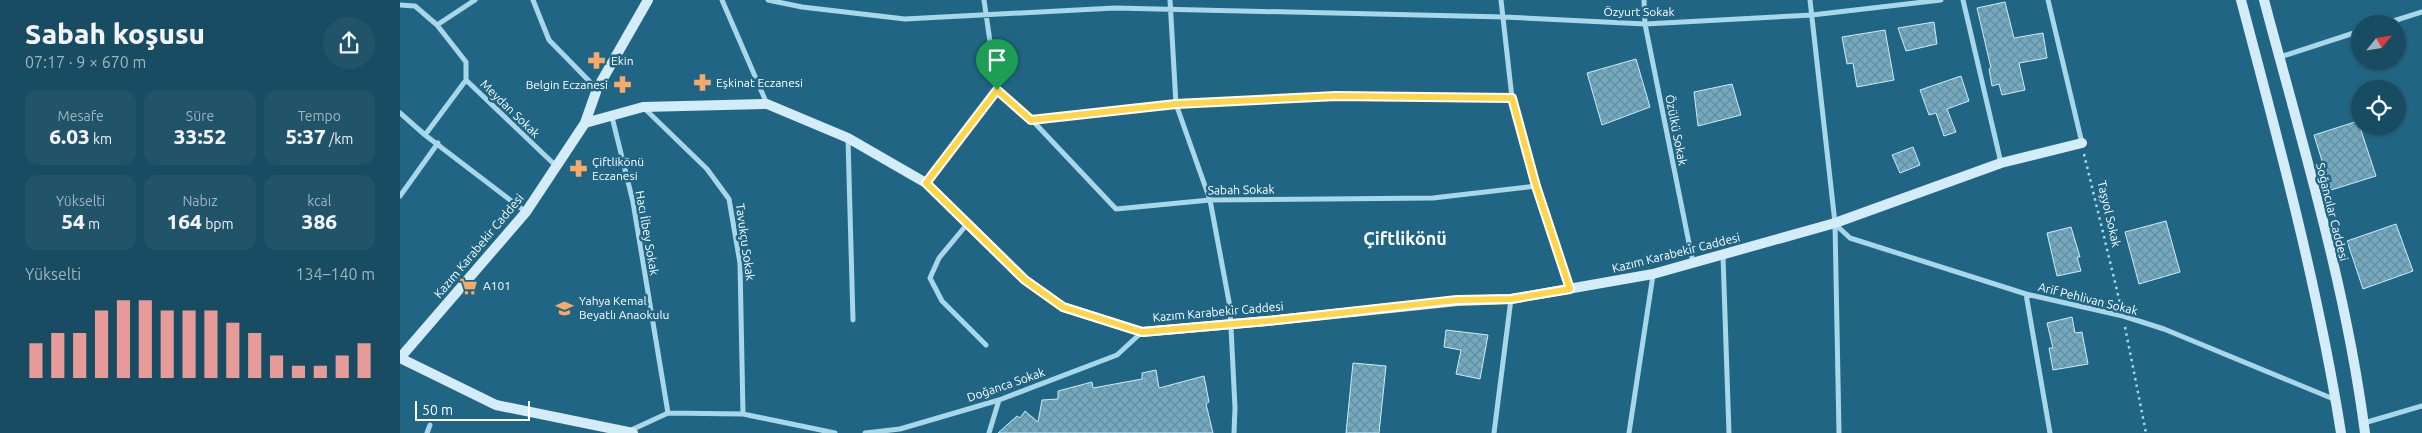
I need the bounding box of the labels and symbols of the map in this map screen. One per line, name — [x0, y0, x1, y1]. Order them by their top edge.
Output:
street label: Özyurt Sokak — [1603, 5, 1675, 18]
north arrow — [2351, 15, 2406, 70]
pin — [976, 39, 1018, 90]
pharmacy icon: Ekin — [587, 51, 607, 71]
place label: Ekin — [611, 54, 634, 67]
pharmacy icon: Eşkinat Eczanesi — [692, 73, 712, 93]
pharmacy icon: Belgin Eczanesi — [612, 75, 632, 95]
place label: Eşkinat Eczanesi — [716, 76, 803, 89]
street label: Meydan Sokak — [478, 77, 543, 140]
place label: Belgin Eczanesi — [526, 78, 608, 91]
street label: Özülkü Sokak — [1663, 93, 1690, 167]
place label: Çiftlikönü Eczanesi — [592, 155, 644, 182]
pharmacy icon: Çiftlikönü Eczanesi — [568, 159, 588, 179]
street label: Soğancılar Caddesi — [2314, 161, 2351, 262]
street label: Taşyol Sokak — [2096, 179, 2123, 248]
street label: Sabah Sokak — [1207, 182, 1275, 197]
street label: Hacı İlbey Sokak — [634, 190, 661, 276]
street label: Kazım Karabekir Caddesi — [431, 191, 526, 300]
street label: Tavukçu Sokak — [734, 203, 757, 281]
district label: Çiftlikönü — [1363, 228, 1447, 249]
street label: Kazım Karabekir Caddesi — [1611, 230, 1741, 275]
supermarket icon: A101 — [459, 276, 479, 296]
place label: A101 — [483, 279, 511, 292]
street label: Arif Pehlivan Sokak — [2037, 280, 2139, 317]
place label: Yahya Kemal Beyatlı Anaokulu — [579, 294, 669, 321]
school or university icon: Yahya Kemal Beyatlı Anaokulu — [555, 298, 575, 318]
street label: Kazım Karabekir Caddesi — [1152, 299, 1284, 324]
street label: Doğanca Sokak — [965, 365, 1046, 404]
scale bar — [415, 398, 530, 421]

